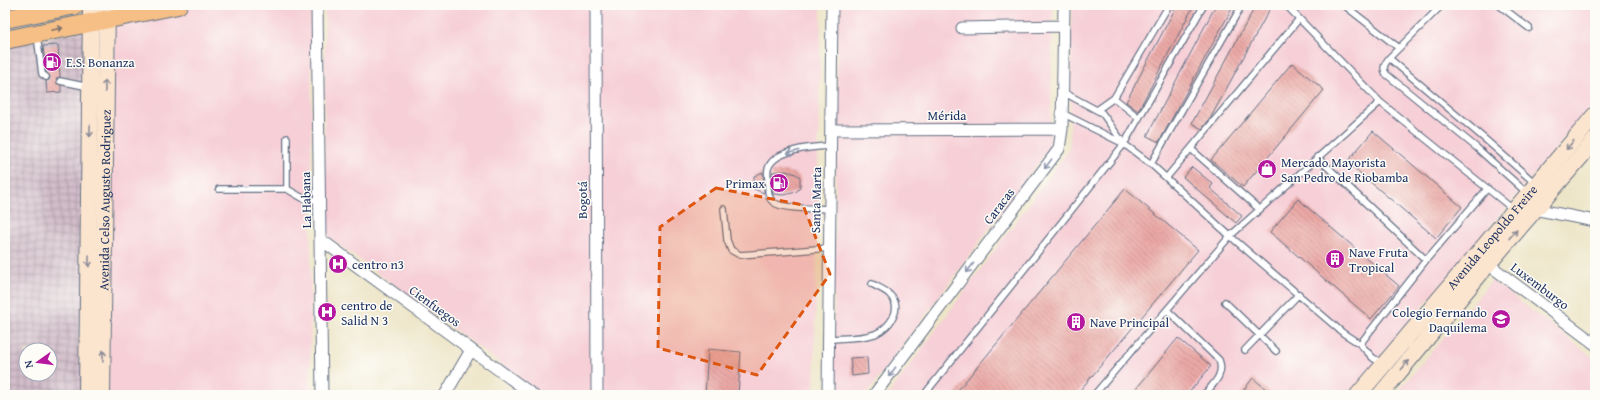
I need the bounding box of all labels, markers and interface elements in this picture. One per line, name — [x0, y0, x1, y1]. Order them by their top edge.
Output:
one-way arrow — [50, 25, 63, 33]
fuel station icon: E.S. Bonanza — [41, 51, 63, 73]
place label: E.S. Bonanza — [66, 53, 136, 72]
one-way arrow — [101, 80, 109, 93]
street label: Mérida — [928, 106, 967, 125]
street label: Avenida Celso Augusto Rodriguez — [94, 109, 115, 291]
one-way arrow — [86, 124, 94, 137]
one-way arrow — [1565, 139, 1574, 150]
one-way arrow — [787, 148, 800, 156]
place label: Mercado Mayorista San Pedro de Riobamba — [1281, 153, 1409, 187]
one-way arrow — [1044, 158, 1052, 169]
shop icon: Mercado Mayorista San Pedro de Riobamba — [1256, 158, 1278, 180]
street label: Santa Marta — [806, 166, 826, 233]
street label: La Habana — [296, 171, 316, 228]
fuel station icon: Primax — [768, 172, 790, 194]
place label: Primax — [726, 174, 765, 193]
street label: Bogotá — [573, 180, 592, 219]
street label: Avenida Leopoldo Freire — [1442, 181, 1542, 293]
street label: Caracas — [979, 184, 1019, 228]
one-way arrow — [1508, 230, 1517, 240]
place label: Nave Fruta Tropical — [1349, 243, 1409, 277]
building icon: Nave Fruta Tropical — [1324, 248, 1346, 270]
hospital icon: centro n3 — [327, 253, 349, 275]
one-way arrow — [85, 254, 93, 267]
place label: centro n3 — [352, 255, 404, 274]
street label: Luxemburgo — [1507, 258, 1573, 314]
one-way arrow — [966, 262, 974, 273]
street label: Cienfuegos — [405, 281, 465, 331]
place label: centro de Salid N 3 — [341, 296, 392, 330]
hospital icon: centro de Salid N 3 — [316, 301, 338, 323]
place label: Colegio Fernando Daquilema — [1392, 303, 1488, 337]
school or university icon: Colegio Fernando Daquilema — [1490, 308, 1512, 330]
building icon: Nave Principal — [1065, 311, 1087, 333]
place label: Nave Principal — [1090, 313, 1169, 332]
north arrow — [18, 342, 58, 382]
one-way arrow — [99, 350, 107, 363]
text: N — [19, 358, 37, 370]
one-way arrow — [1401, 359, 1410, 370]
one-way arrow — [887, 366, 896, 377]

